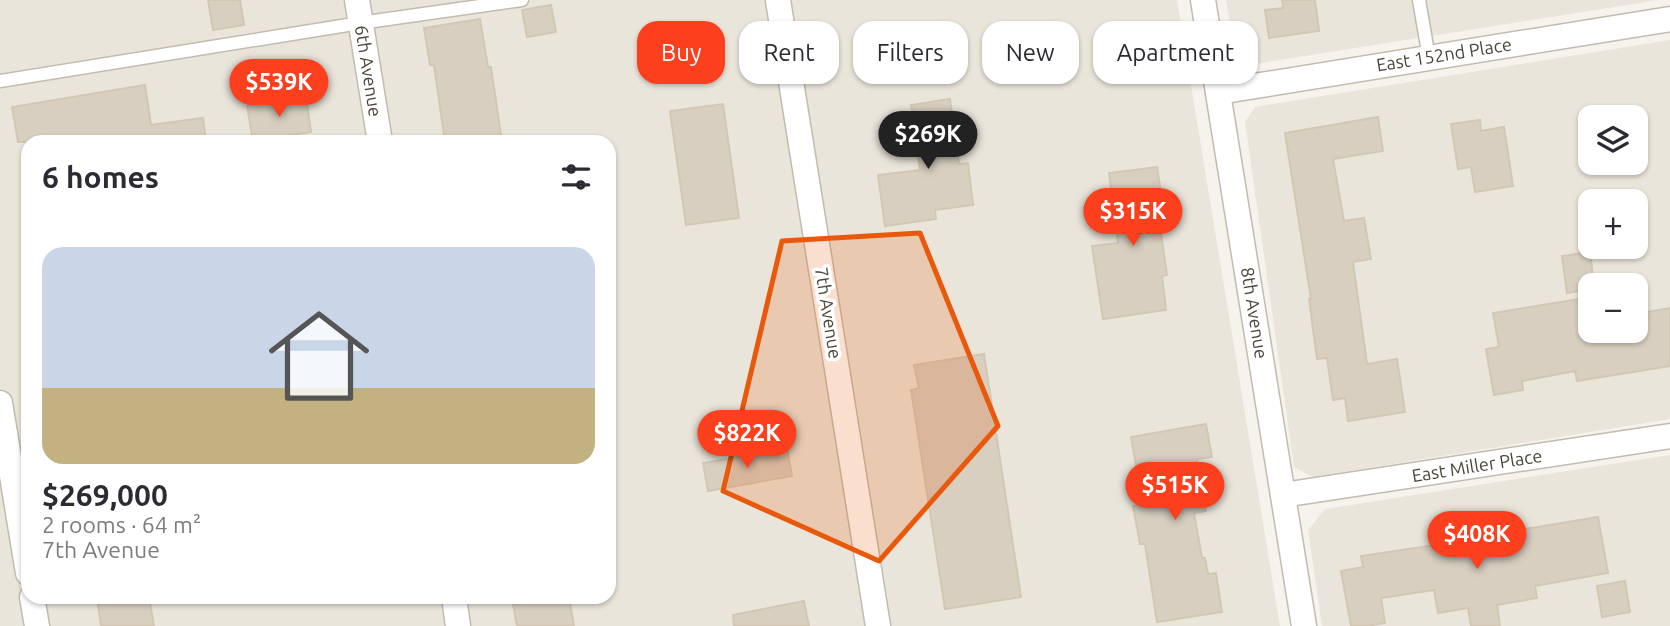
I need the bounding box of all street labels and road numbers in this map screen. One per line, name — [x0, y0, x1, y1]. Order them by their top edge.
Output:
street label: 6th Avenue — [352, 24, 386, 118]
street label: East 152nd Place — [1375, 33, 1513, 75]
street label: 7th Avenue — [812, 266, 846, 360]
street label: 8th Avenue — [1238, 266, 1272, 360]
street label: East Miller Place — [1410, 445, 1543, 485]

